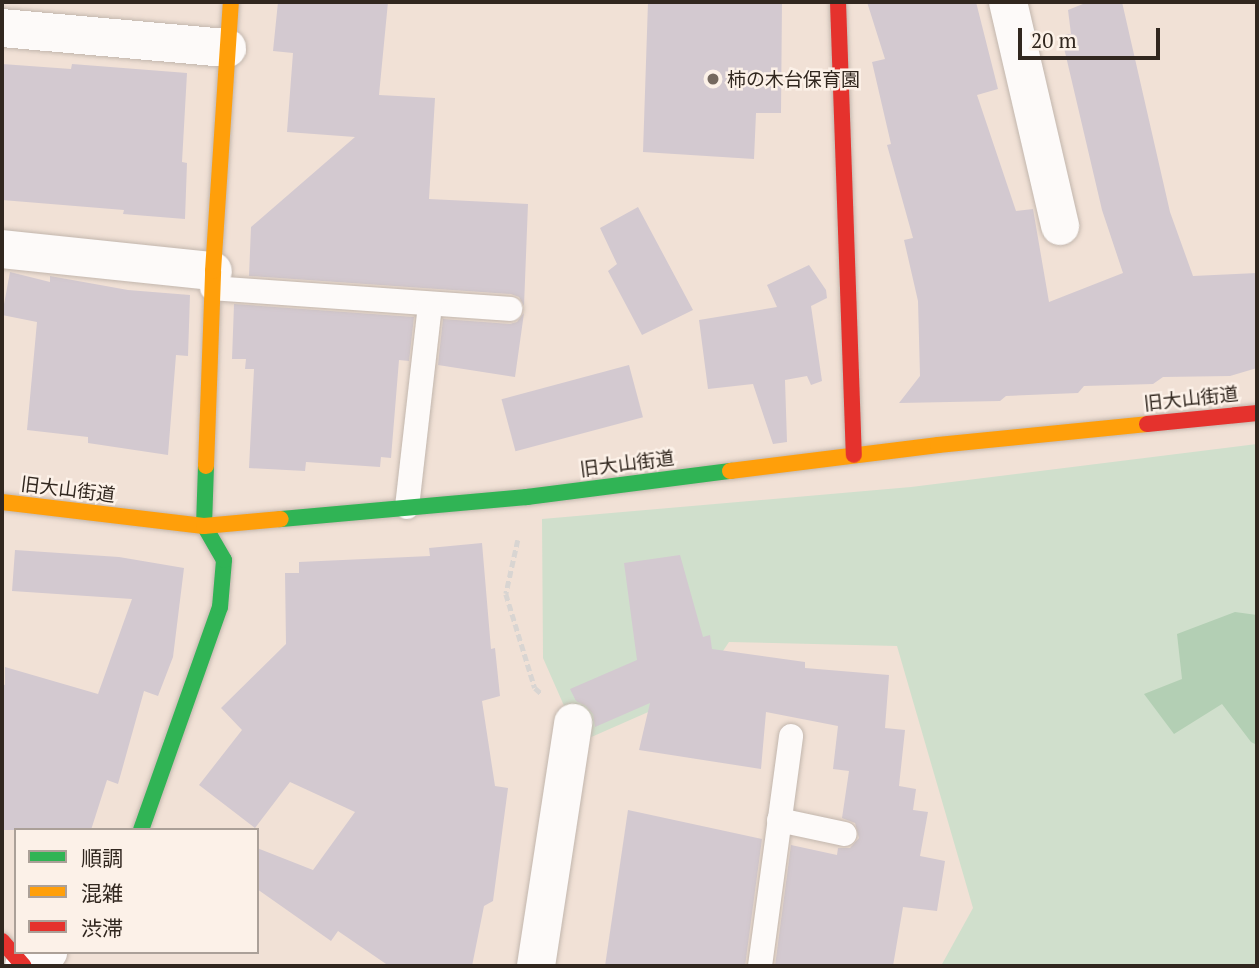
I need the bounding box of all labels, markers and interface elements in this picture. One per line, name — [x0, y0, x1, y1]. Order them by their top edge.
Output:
scale bar — [1021, 14, 1163, 58]
text: 20 m — [1031, 26, 1077, 54]
place label: 柿の木台保育園 — [727, 68, 860, 90]
marker: 柿の木台保育園 — [705, 71, 721, 87]
street label: 旧大山街道 — [1143, 382, 1239, 414]
street label: 旧大山街道 — [578, 446, 676, 480]
street label: 旧大山街道 — [19, 472, 117, 506]
legend — [14, 828, 259, 954]
text: 順調 — [81, 844, 123, 872]
text: 混雑 — [81, 879, 123, 907]
text: 渋滞 — [81, 914, 123, 942]

